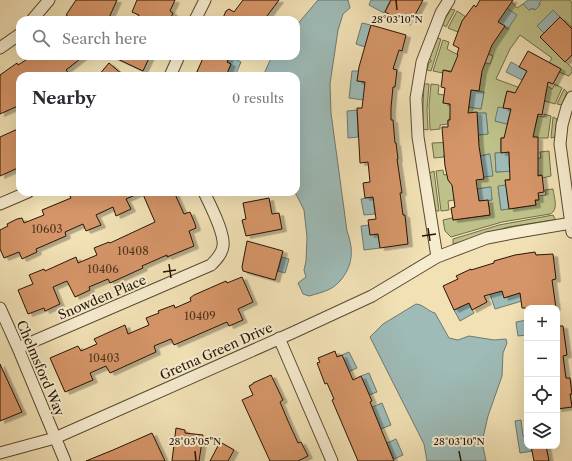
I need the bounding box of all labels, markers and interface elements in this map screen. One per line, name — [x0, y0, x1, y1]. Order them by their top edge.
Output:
text: 28°03'10"N — [371, 13, 423, 26]
search box — [16, 16, 300, 60]
icon: search — [30, 27, 52, 49]
text: Search here — [62, 29, 147, 48]
text: Nearby — [32, 88, 96, 108]
text: 0 results — [232, 90, 284, 106]
house number: 10603 — [31, 222, 63, 236]
house number: 10408 — [117, 244, 149, 258]
house number: 10406 — [87, 262, 119, 276]
street label: Snowden Place — [56, 271, 148, 323]
map controls — [524, 305, 560, 449]
button: + — [524, 305, 560, 341]
house number: 10409 — [184, 309, 216, 323]
street label: Chelmsford Way — [14, 318, 69, 419]
street label: Gretna Green Drive — [157, 319, 275, 383]
button: − — [524, 341, 560, 377]
house number: 10403 — [89, 351, 119, 365]
button: locate — [524, 377, 560, 413]
button: layers — [524, 413, 560, 449]
text: 28°03'05"N — [169, 435, 221, 448]
text: 28°03'10"N — [433, 435, 485, 448]

